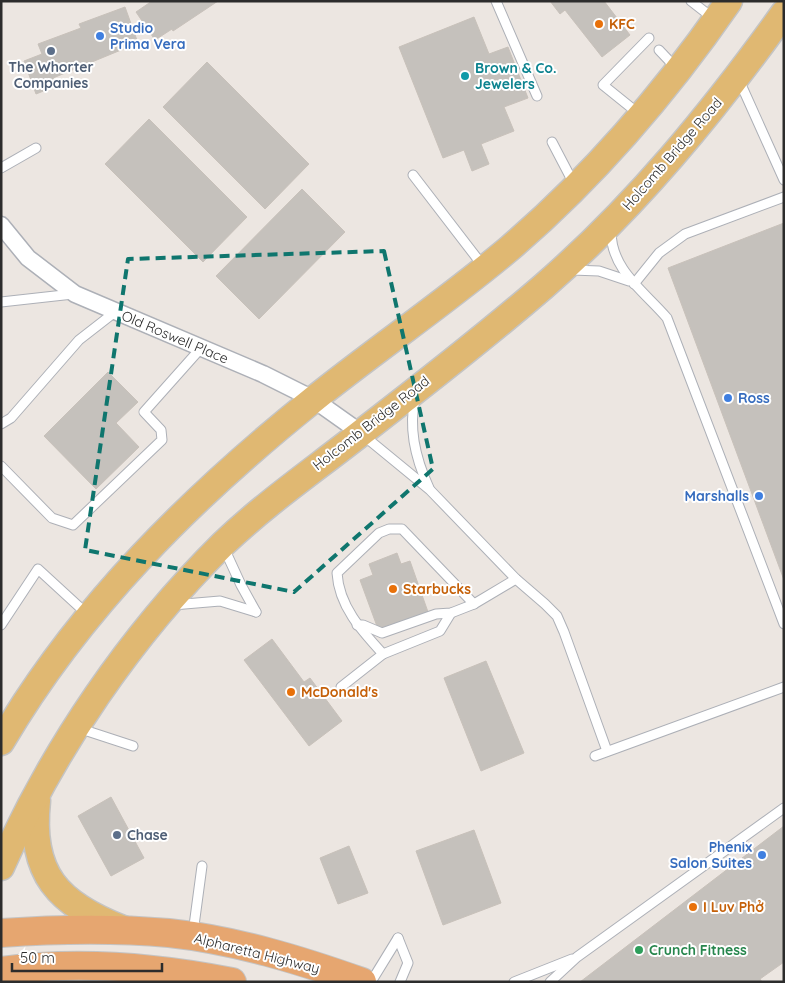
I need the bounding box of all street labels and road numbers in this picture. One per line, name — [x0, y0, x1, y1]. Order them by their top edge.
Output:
street label: Holcomb Bridge Road — [618, 94, 726, 214]
street label: Old Roswell Place — [119, 306, 231, 368]
street label: Holcomb Bridge Road — [309, 372, 433, 474]
street label: Alpharetta Highway — [192, 929, 322, 977]

